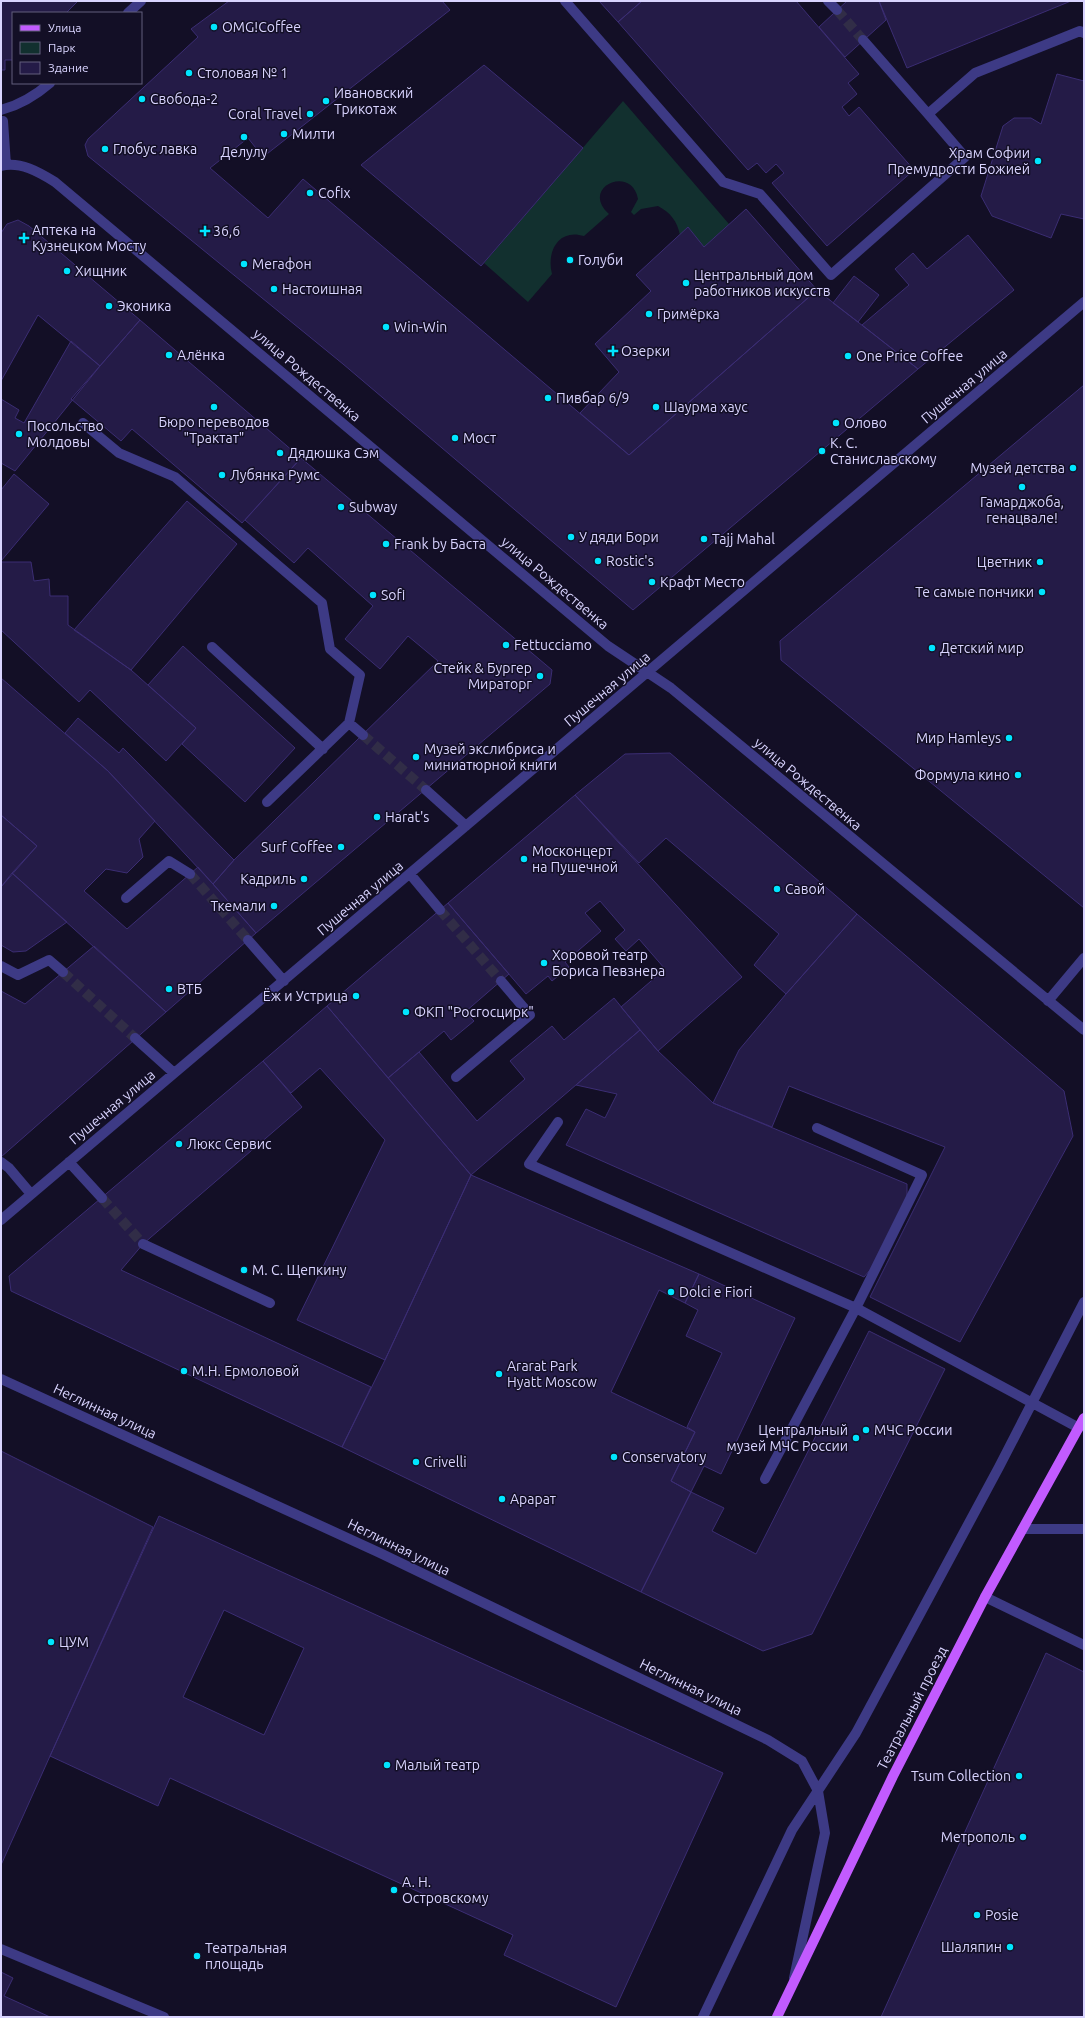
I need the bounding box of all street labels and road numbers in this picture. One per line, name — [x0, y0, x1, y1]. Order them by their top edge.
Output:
street label: улица Рождественка — [250, 325, 364, 425]
street label: Пушечная улица — [918, 345, 1010, 427]
street label: улица Рождественка — [498, 533, 612, 633]
street label: Пушечная улица — [561, 648, 653, 730]
street label: улица Рождественка — [751, 734, 865, 834]
street label: Пушечная улица — [314, 857, 406, 939]
street label: Пушечная улица — [66, 1066, 158, 1148]
street label: Неглинная улица — [51, 1380, 159, 1442]
street label: Неглинная улица — [345, 1515, 453, 1579]
street label: Театральный проезд — [874, 1644, 950, 1772]
street label: Неглинная улица — [637, 1655, 745, 1719]

